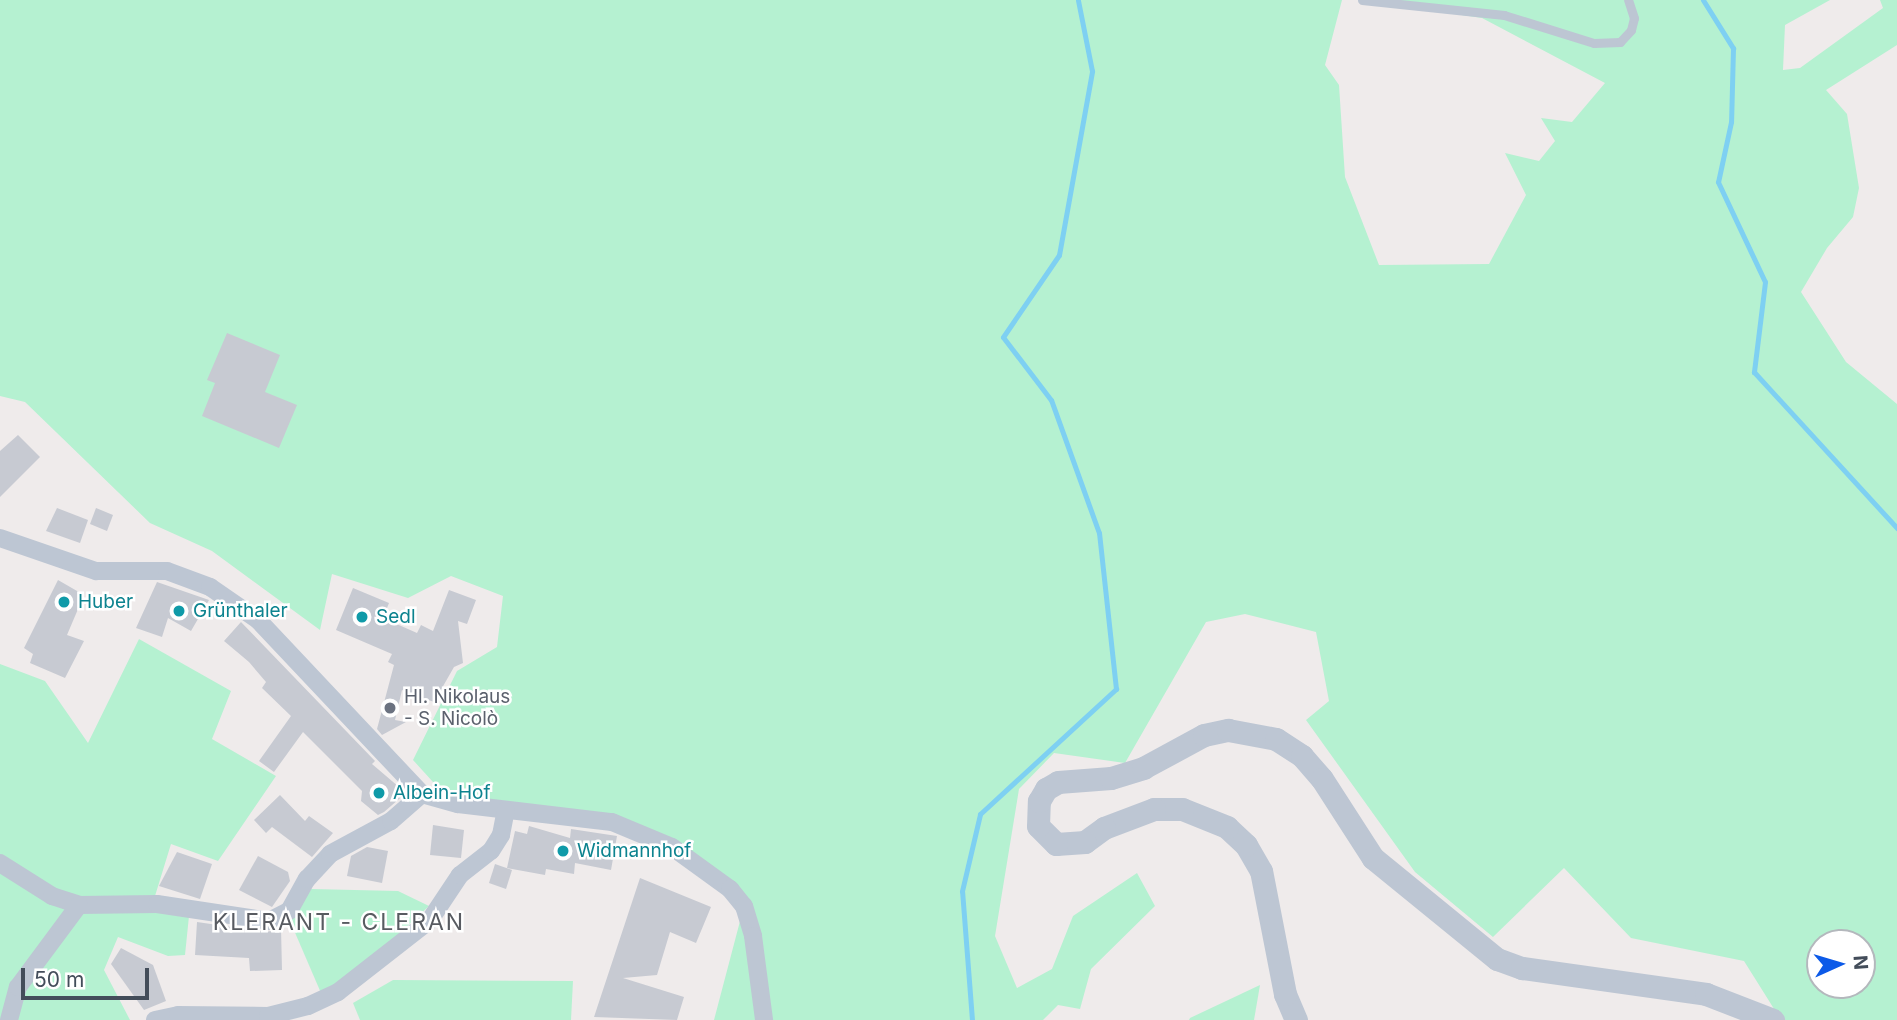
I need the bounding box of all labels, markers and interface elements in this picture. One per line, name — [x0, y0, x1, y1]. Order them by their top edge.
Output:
place label: Huber — [78, 591, 133, 613]
marker: Huber — [56, 594, 72, 610]
place label: Grünthaler — [193, 600, 288, 622]
marker: Grünthaler — [171, 603, 187, 619]
place label: Sedl — [376, 606, 416, 628]
marker: Sedl — [354, 609, 370, 625]
place label: Hl. Nikolaus - S. Nicolò — [404, 686, 510, 730]
marker: Hl. Nikolaus - S. Nicolò — [382, 700, 398, 716]
place label: Albein-Hof — [393, 782, 491, 804]
marker: Albein-Hof — [371, 785, 387, 801]
place label: Widmannhof — [577, 840, 691, 862]
marker: Widmannhof — [555, 843, 571, 859]
district label: KLERANT - CLERAN — [215, 908, 463, 936]
north arrow — [1806, 929, 1876, 999]
scale bar — [24, 954, 152, 998]
text: N — [1848, 955, 1872, 971]
text: 50 m — [34, 967, 84, 992]

